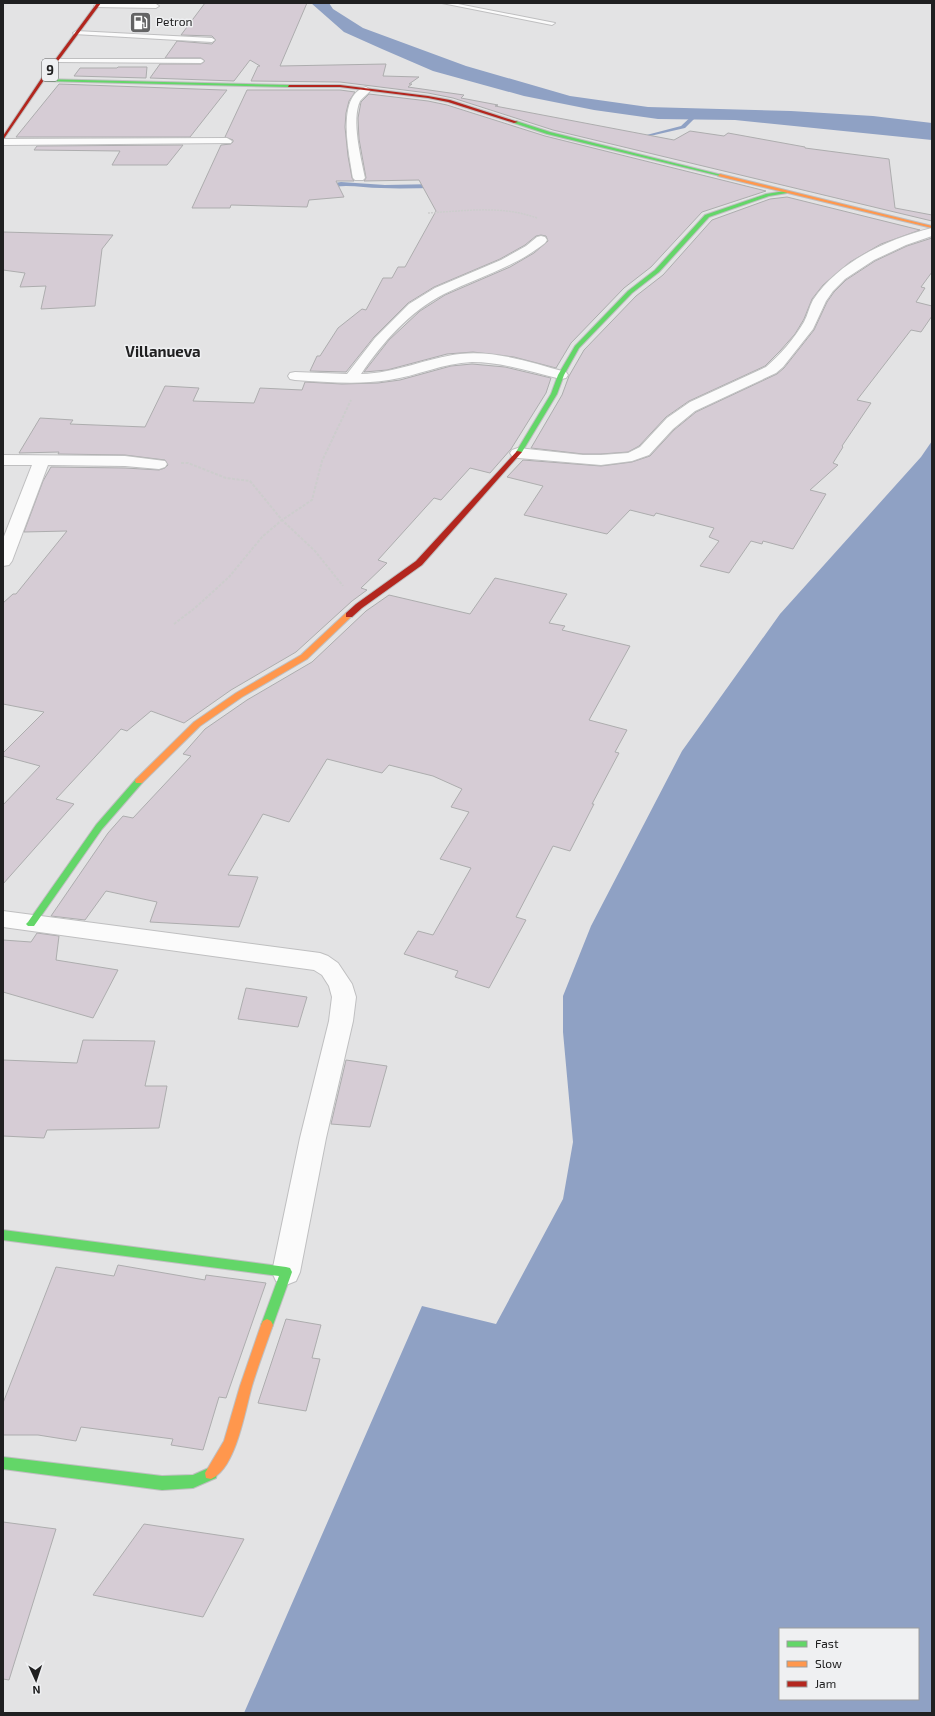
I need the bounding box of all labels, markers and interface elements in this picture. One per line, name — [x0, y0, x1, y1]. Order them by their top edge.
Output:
fuel station icon: Petron — [128, 9, 154, 35]
place label: Petron — [156, 14, 192, 28]
road number: 9 — [42, 59, 58, 81]
district label: Villanueva — [125, 342, 201, 360]
legend — [779, 1628, 919, 1700]
text: Fast — [815, 1636, 839, 1650]
text: Slow — [815, 1656, 842, 1670]
north arrow — [16, 1660, 56, 1700]
text: Jam — [815, 1676, 836, 1690]
text: N — [32, 1684, 41, 1697]

